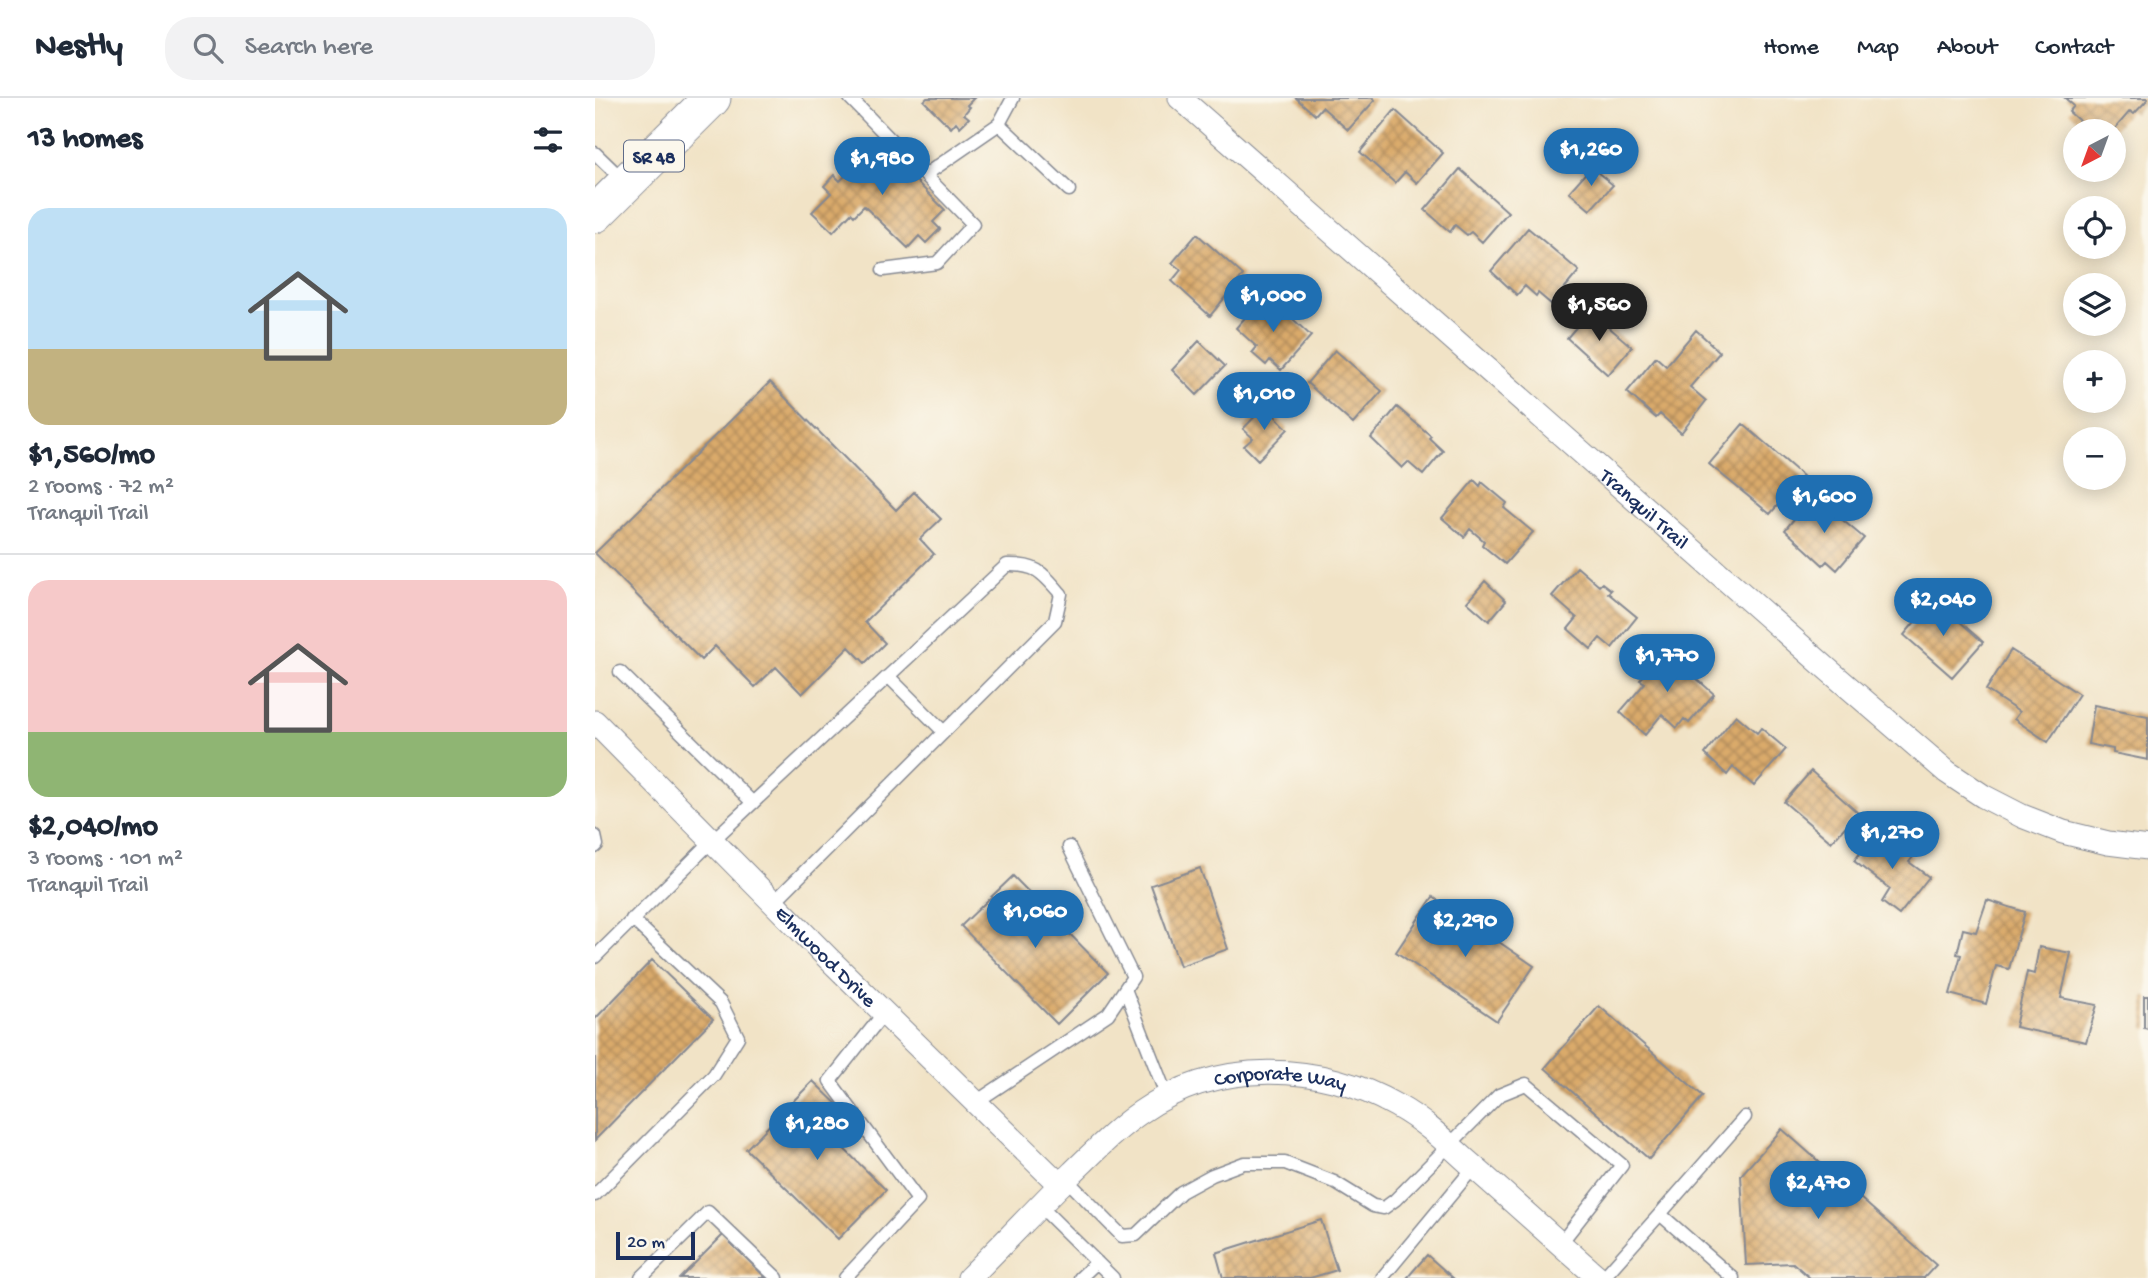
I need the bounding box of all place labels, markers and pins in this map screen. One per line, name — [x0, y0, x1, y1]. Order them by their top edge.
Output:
pin: $1,260 — [1534, 129, 1648, 188]
pin: $1,980 — [825, 138, 939, 197]
pin: $1,000 — [1216, 274, 1330, 334]
pin: $1,560 — [1542, 284, 1656, 343]
pin: $1,010 — [1207, 372, 1321, 432]
pin: $1,600 — [1767, 476, 1881, 535]
pin: $2,040 — [1886, 578, 2000, 638]
pin: $1,770 — [1610, 634, 1724, 694]
pin: $1,270 — [1835, 812, 1949, 871]
pin: $1,060 — [978, 890, 1092, 950]
pin: $2,290 — [1408, 900, 1522, 959]
pin: $1,280 — [760, 1102, 874, 1162]
pin: $2,470 — [1761, 1162, 1875, 1221]

